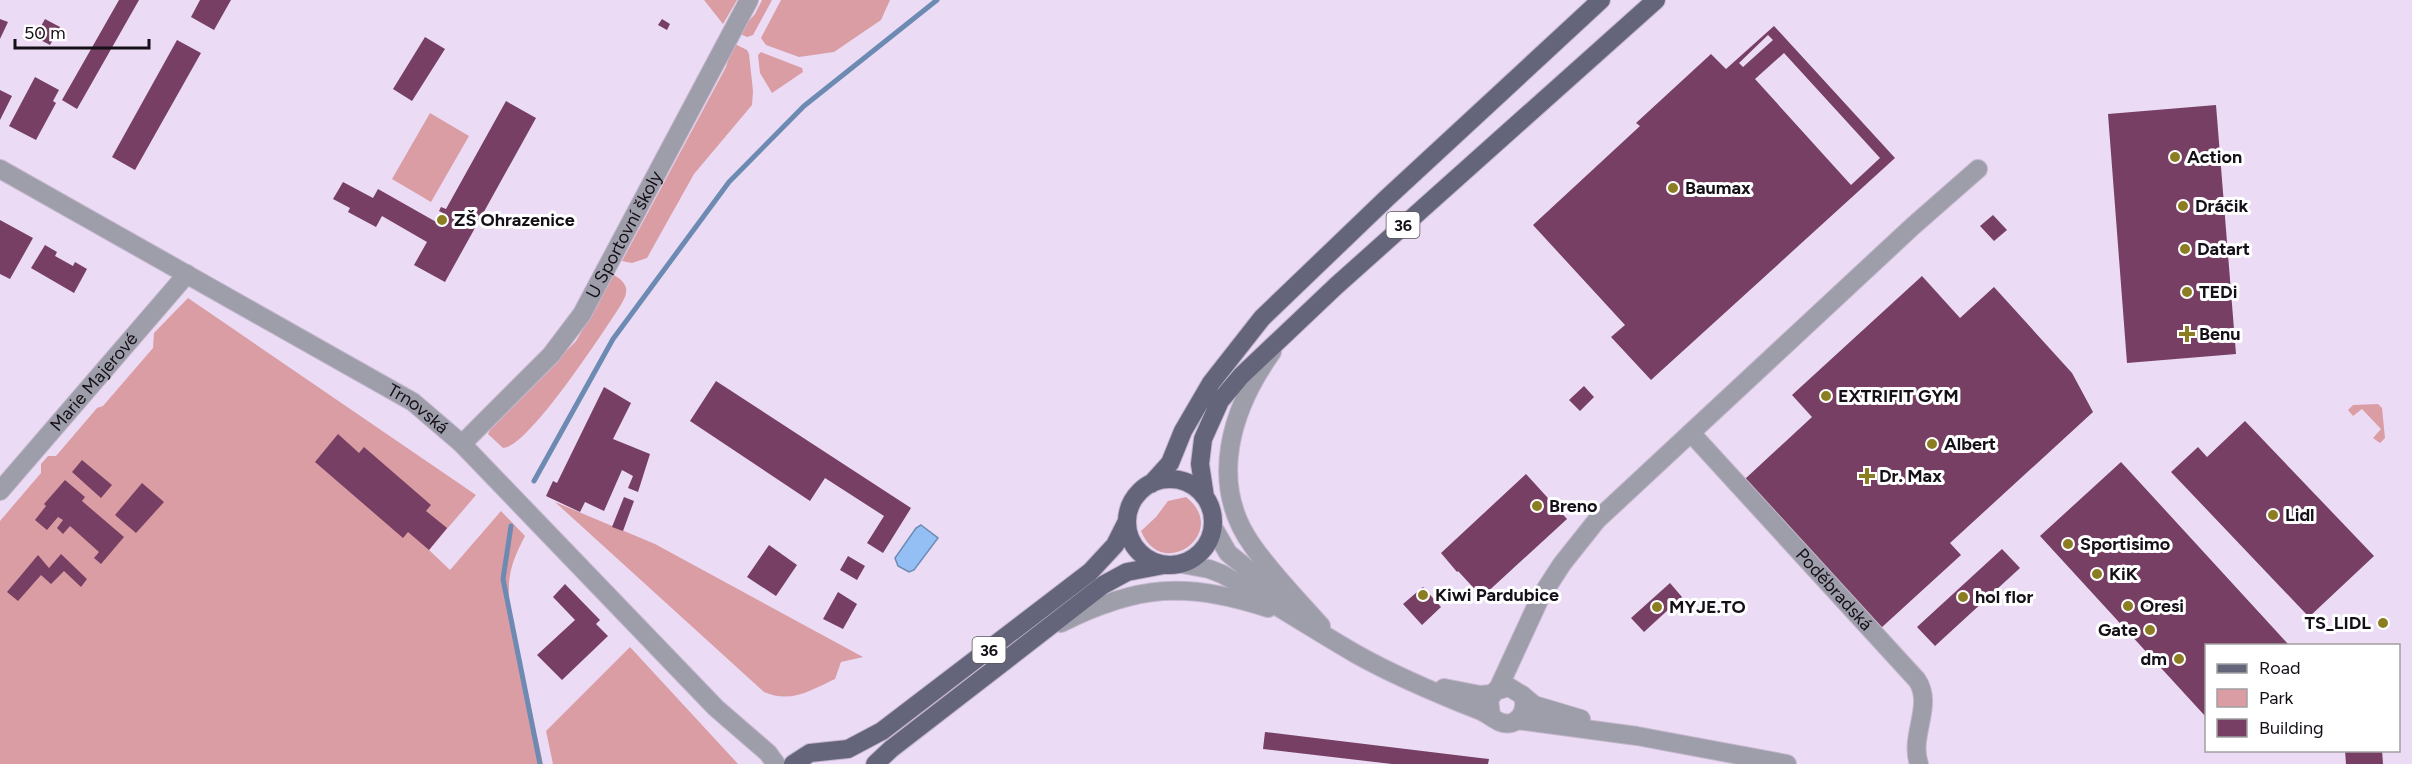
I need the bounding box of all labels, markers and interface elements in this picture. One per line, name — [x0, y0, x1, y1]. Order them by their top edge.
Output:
scale bar — [15, 12, 148, 50]
text: 50 m — [24, 22, 66, 44]
place label: Action — [2187, 146, 2242, 168]
marker: Action — [2168, 150, 2182, 164]
street label: U Sportovní školy — [581, 167, 667, 302]
place label: Baumax — [1685, 177, 1751, 199]
marker: Baumax — [1666, 181, 1680, 195]
place label: Dráčik — [2195, 195, 2248, 217]
marker: Dráčik — [2176, 199, 2190, 213]
place label: ZŠ Ohrazenice — [454, 209, 575, 231]
road number: 36 — [1386, 212, 1420, 238]
marker: ZŠ Ohrazenice — [435, 213, 449, 227]
place label: Datart — [2197, 238, 2250, 260]
marker: Datart — [2178, 242, 2192, 256]
place label: TEDi — [2199, 281, 2237, 303]
marker: TEDi — [2180, 285, 2194, 299]
place label: Benu — [2199, 323, 2240, 345]
marker: Benu — [2180, 327, 2194, 341]
street label: Marie Majerové — [45, 328, 143, 436]
street label: Trnovská — [384, 379, 453, 439]
place label: EXTRIFIT GYM — [1838, 385, 1959, 407]
marker: EXTRIFIT GYM — [1819, 389, 1833, 403]
place label: Albert — [1944, 433, 1996, 455]
marker: Albert — [1925, 437, 1939, 451]
place label: Dr. Max — [1879, 465, 1942, 487]
marker: Dr. Max — [1860, 469, 1874, 483]
place label: Breno — [1549, 495, 1598, 517]
marker: Breno — [1530, 499, 1544, 513]
place label: Lidl — [2285, 504, 2315, 526]
marker: Lidl — [2266, 508, 2280, 522]
place label: Sportisimo — [2080, 533, 2170, 555]
marker: Sportisimo — [2061, 537, 2075, 551]
street label: Poděbradská — [1791, 544, 1877, 635]
place label: KiK — [2109, 563, 2138, 585]
marker: KiK — [2090, 567, 2104, 581]
place label: Kiwi Pardubice — [1435, 584, 1559, 606]
place label: hol flor — [1975, 586, 2033, 608]
marker: Kiwi Pardubice — [1416, 588, 1430, 602]
marker: hol flor — [1956, 590, 1970, 604]
place label: Oresi — [2140, 595, 2184, 617]
place label: MYJE.TO — [1669, 596, 1746, 618]
marker: Oresi — [2121, 599, 2135, 613]
marker: MYJE.TO — [1650, 600, 1664, 614]
place label: TS_LIDL — [2305, 612, 2371, 634]
marker: TS_LIDL — [2376, 616, 2390, 630]
place label: Gate — [2098, 619, 2138, 641]
marker: Gate — [2143, 623, 2157, 637]
road number: 36 — [972, 637, 1006, 663]
legend — [2205, 644, 2400, 752]
place label: dm — [2141, 648, 2167, 670]
marker: dm — [2172, 652, 2186, 666]
text: Road — [2259, 657, 2300, 679]
text: Park — [2259, 687, 2294, 709]
text: Building — [2259, 717, 2324, 739]

